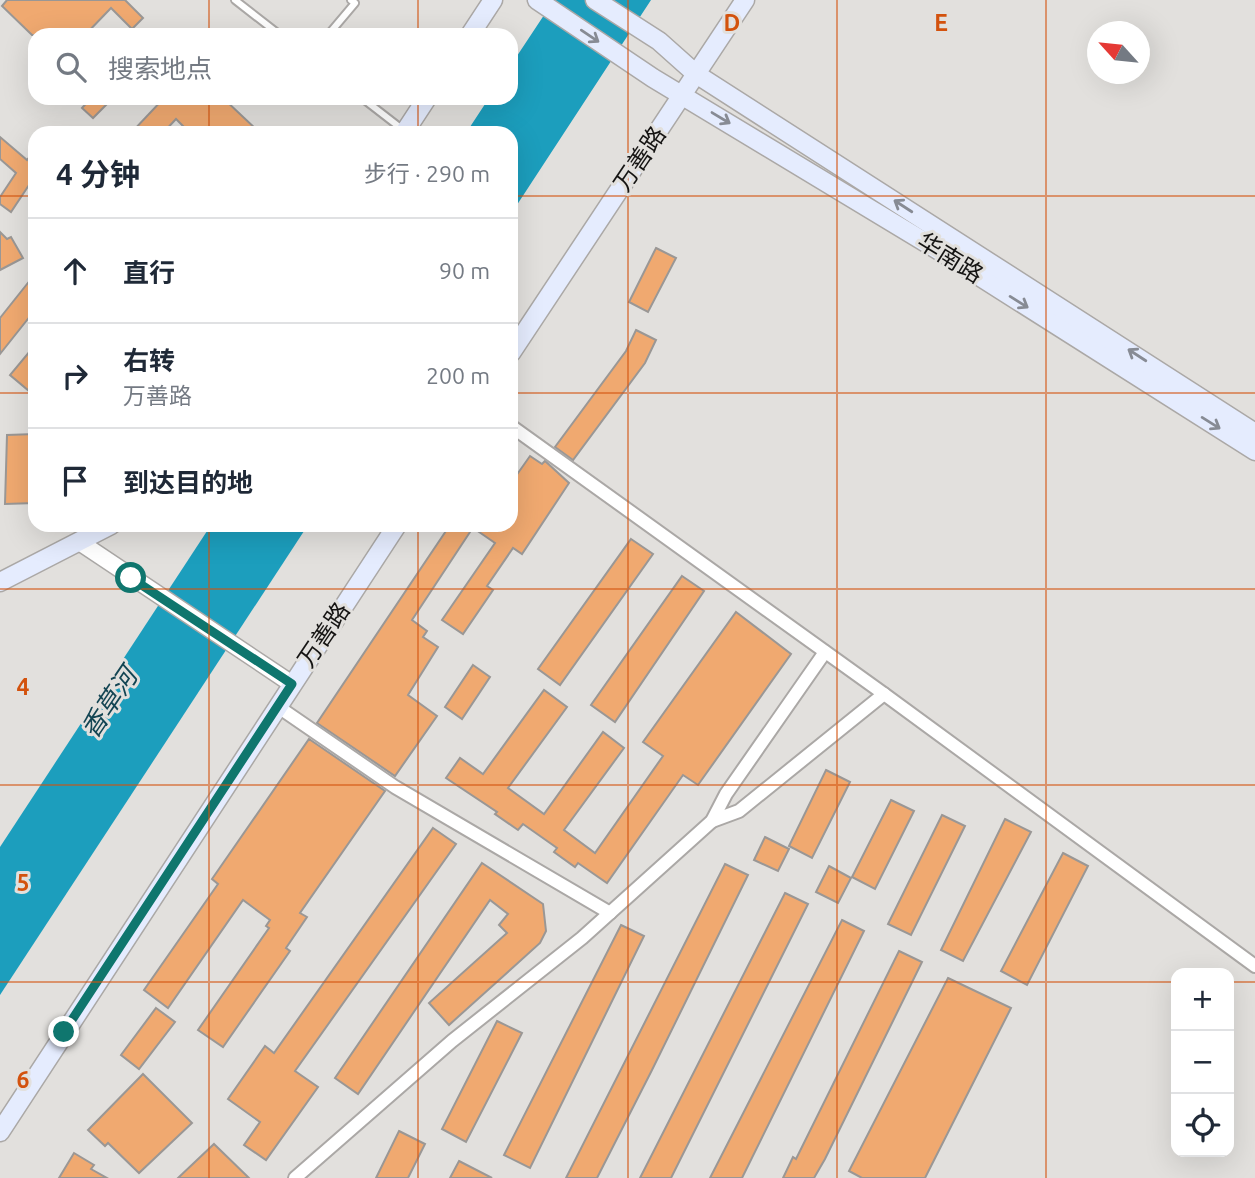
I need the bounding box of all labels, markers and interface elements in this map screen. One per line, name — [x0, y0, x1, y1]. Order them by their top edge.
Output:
text: D — [724, 10, 740, 35]
text: E — [934, 10, 948, 35]
north arrow — [1087, 21, 1150, 84]
search box — [28, 28, 518, 105]
one-way arrow — [580, 29, 599, 43]
icon: search — [52, 48, 90, 86]
text: 搜索地点 — [108, 54, 212, 83]
one-way arrow — [711, 112, 731, 126]
street label: 万善路 — [608, 121, 671, 196]
text: 4 分钟 — [56, 157, 140, 191]
text: 步行 · 290 m — [364, 161, 490, 186]
one-way arrow — [894, 199, 914, 213]
street label: 华南路 — [913, 227, 988, 288]
icon: ahead — [56, 252, 94, 290]
text: 直行 — [123, 258, 175, 287]
text: 90 m — [439, 258, 490, 283]
one-way arrow — [1009, 295, 1029, 309]
text: 右转 — [123, 346, 175, 375]
one-way arrow — [1127, 347, 1147, 361]
icon: right — [56, 357, 94, 395]
text: 200 m — [426, 363, 490, 388]
text: 万善路 — [123, 383, 192, 408]
one-way arrow — [1201, 417, 1221, 431]
icon: arrive — [56, 462, 94, 500]
text: 到达目的地 — [123, 468, 253, 497]
route start — [115, 562, 146, 593]
street label: 万善路 — [292, 597, 355, 672]
water label: 香草河 — [75, 658, 145, 743]
text: 4 — [17, 674, 30, 699]
text: 5 — [17, 870, 29, 895]
map controls — [1171, 968, 1234, 1157]
button: + — [1171, 968, 1234, 1031]
route end — [48, 1016, 79, 1047]
button: − — [1171, 1031, 1234, 1094]
text: 6 — [17, 1067, 30, 1092]
button: locate — [1171, 1094, 1234, 1157]

